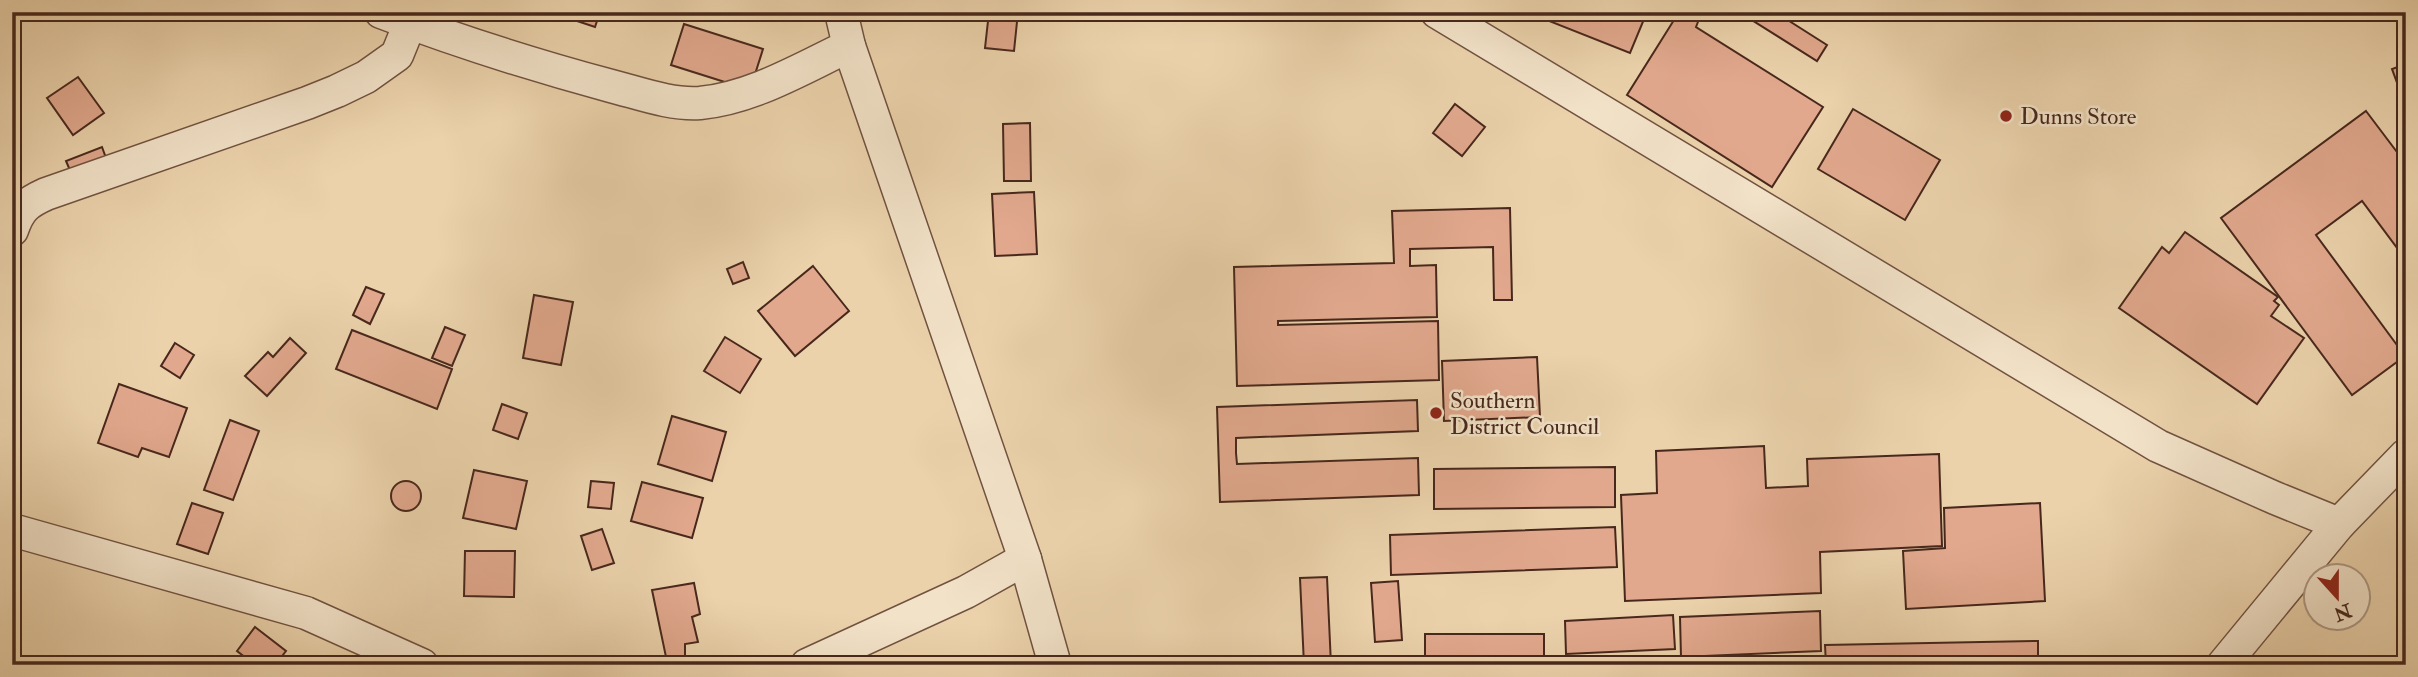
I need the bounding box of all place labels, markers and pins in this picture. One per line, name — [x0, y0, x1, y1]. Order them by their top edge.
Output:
place label: Dunns Store — [2020, 102, 2137, 131]
marker: Dunns Store — [1998, 108, 2014, 124]
place label: Southern District Council — [1450, 386, 1599, 441]
marker: Southern District Council — [1428, 405, 1444, 421]

